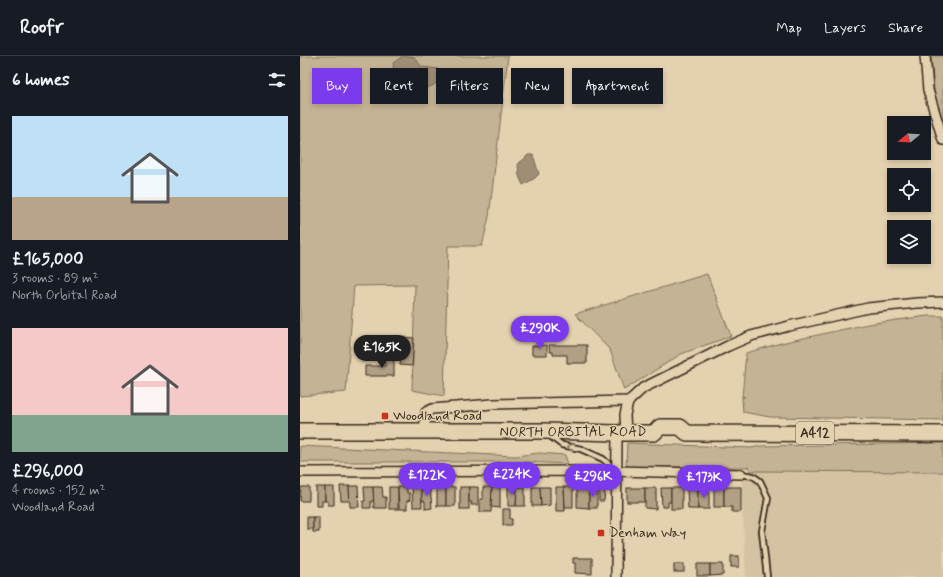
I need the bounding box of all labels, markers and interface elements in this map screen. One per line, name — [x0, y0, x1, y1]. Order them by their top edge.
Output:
text: Roofr — [20, 15, 64, 40]
text: Map — [776, 19, 802, 37]
text: Layers — [824, 19, 866, 37]
text: Share — [888, 19, 923, 37]
chip: Buy — [312, 68, 362, 104]
chip: Rent — [370, 68, 428, 104]
chip: Filters — [436, 68, 503, 104]
chip: New — [511, 68, 564, 104]
chip: Apartment — [572, 68, 663, 104]
text: 6 homes — [12, 69, 70, 91]
icon: filters — [266, 69, 288, 91]
north arrow — [887, 116, 931, 160]
map controls — [887, 116, 931, 264]
icon: home — [114, 142, 186, 214]
button: locate — [887, 168, 931, 212]
button: layers — [887, 220, 931, 264]
text: £165,000 — [12, 248, 84, 270]
text: 3 rooms · 89 m² — [12, 270, 98, 287]
text: North Orbital Road — [12, 287, 117, 304]
pin: £290K — [512, 316, 568, 350]
text: £290K — [520, 320, 560, 337]
pin: £165K — [354, 335, 410, 369]
text: £165K — [363, 339, 401, 356]
icon: home — [114, 354, 186, 426]
place label: Woodland Road — [393, 407, 482, 425]
marker: Woodland Road — [380, 411, 390, 421]
road number: A412 — [796, 422, 834, 444]
street label: NORTH ORBITAL ROAD — [500, 423, 646, 441]
one-way arrow — [567, 443, 573, 451]
text: £296,000 — [12, 460, 84, 482]
pin: £224K — [484, 462, 540, 496]
pin: £122K — [399, 463, 455, 497]
pin: £296K — [565, 464, 621, 498]
pin: £173K — [676, 465, 732, 499]
text: £224K — [492, 466, 532, 483]
text: £122K — [408, 467, 446, 484]
text: £296K — [574, 468, 612, 485]
text: £173K — [686, 469, 722, 486]
text: 4 rooms · 152 m² — [12, 482, 105, 499]
text: Woodland Road — [12, 499, 95, 516]
place label: Denham Way — [609, 524, 686, 542]
marker: Denham Way — [596, 528, 606, 538]

